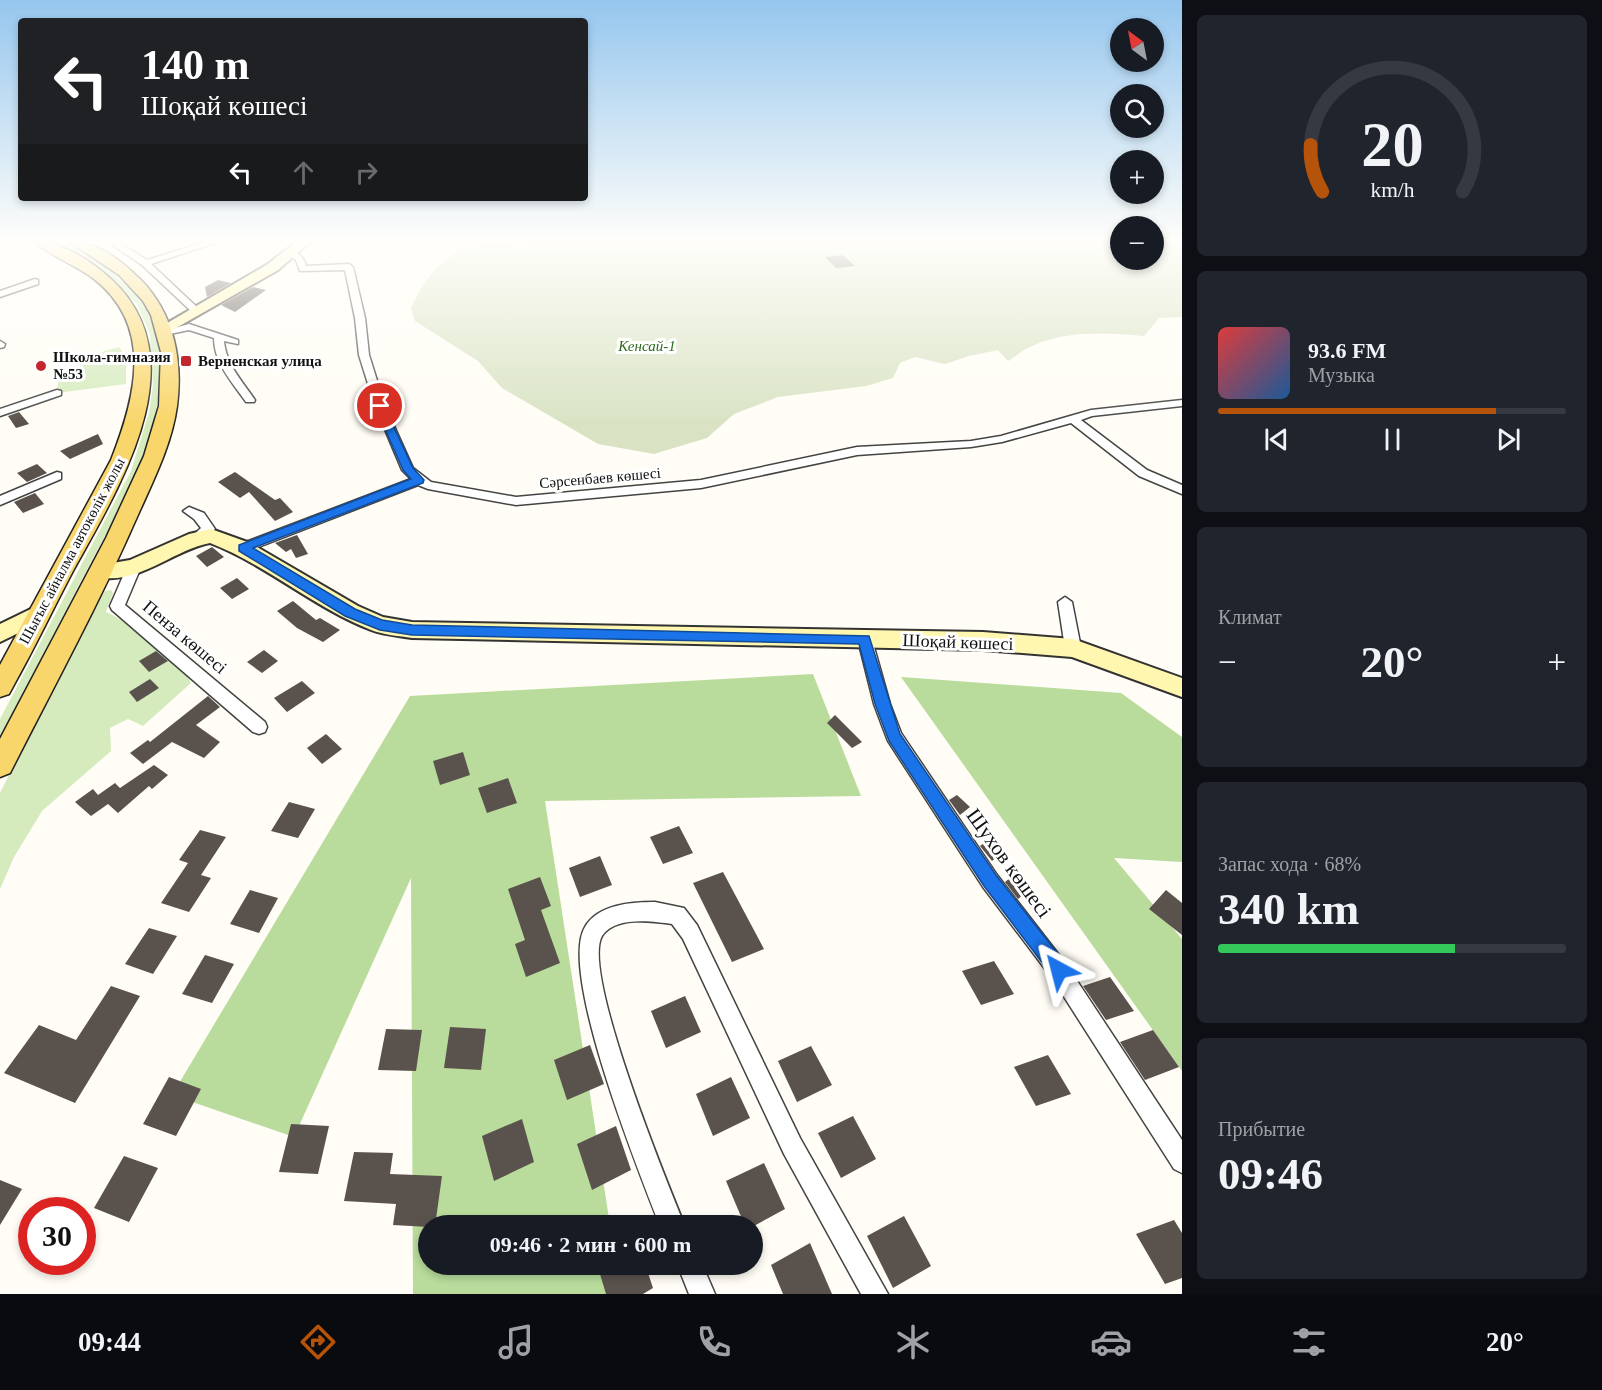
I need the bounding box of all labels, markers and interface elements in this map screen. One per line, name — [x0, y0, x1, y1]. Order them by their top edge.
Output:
north arrow — [1110, 18, 1164, 72]
map controls — [1110, 18, 1164, 270]
icon: left — [42, 42, 120, 120]
text: 140 m — [141, 42, 250, 88]
button: search — [1110, 84, 1164, 138]
text: Шоқай көшесі — [141, 91, 308, 121]
text: 20 — [1361, 111, 1423, 180]
button: + — [1110, 150, 1164, 204]
icon: left — [224, 156, 257, 189]
icon: ahead — [287, 156, 320, 189]
icon: right — [350, 156, 383, 189]
text: km/h — [1370, 179, 1414, 203]
button: − — [1110, 216, 1164, 270]
park label: Кенсай-1 — [617, 338, 676, 354]
text: 93.6 FM — [1308, 338, 1386, 363]
place label: Школа-гимназия №53 — [53, 349, 171, 382]
place label: Верненская улица — [198, 353, 322, 369]
marker: Верненская улица — [179, 354, 193, 368]
marker: Школа-гимназия №53 — [34, 359, 48, 373]
text: Музыка — [1308, 364, 1375, 386]
pin — [354, 380, 405, 431]
icon: arrive — [363, 389, 396, 422]
icon: previous — [1260, 423, 1293, 456]
icon: pause — [1376, 423, 1409, 456]
icon: next — [1492, 423, 1525, 456]
street label: Шығыс айналма автокөлік жолы — [16, 455, 128, 647]
street label: Сәрсенбаев көшесі — [539, 465, 661, 491]
street label: Пенза көшесі — [139, 596, 231, 678]
text: Климат — [1218, 606, 1282, 628]
street label: Шоқай көшесі — [902, 630, 1014, 654]
text: 20° — [1361, 637, 1424, 687]
text: − — [1218, 644, 1237, 680]
text: + — [1547, 644, 1566, 680]
street label: Шухов көшесі — [961, 804, 1057, 922]
text: Запас хода · 68% — [1218, 853, 1361, 875]
text: 340 km — [1218, 884, 1359, 934]
position arrow — [1027, 938, 1091, 1002]
text: Прибытие — [1218, 1118, 1305, 1140]
text: 09:46 — [1218, 1149, 1323, 1199]
speed limit sign: 30 — [18, 1197, 96, 1275]
text: 09:46 · 2 мин · 600 m — [490, 1232, 691, 1257]
icon: directions — [297, 1321, 339, 1363]
icon: music — [495, 1321, 537, 1363]
icon: phone — [693, 1321, 735, 1363]
icon: climate — [892, 1321, 934, 1363]
icon: car — [1090, 1321, 1132, 1363]
icon: filters — [1288, 1321, 1330, 1363]
text: 09:44 — [78, 1327, 141, 1357]
text: 20° — [1486, 1327, 1524, 1357]

